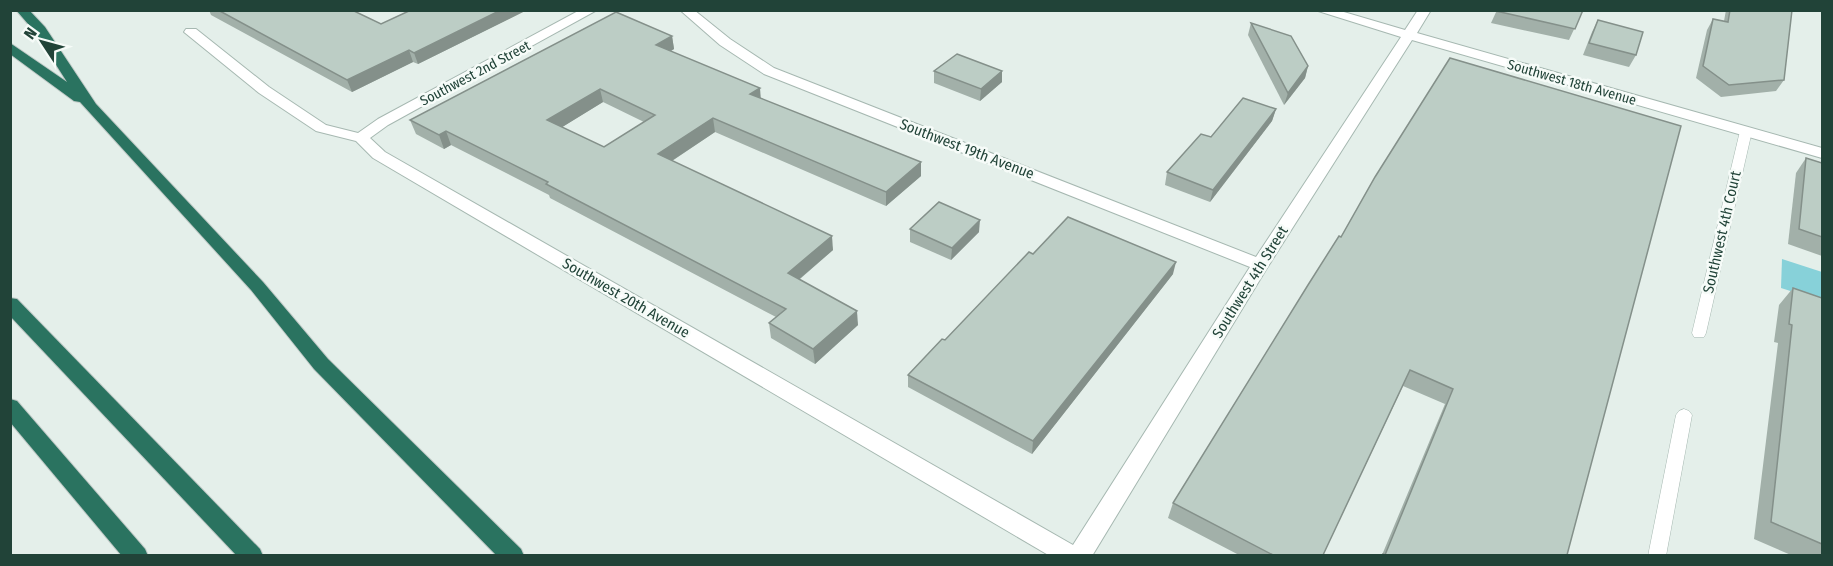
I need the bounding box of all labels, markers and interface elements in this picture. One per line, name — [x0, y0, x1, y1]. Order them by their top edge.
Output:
north arrow — [12, 12, 72, 72]
text: N — [20, 24, 41, 43]
street label: Southwest 2nd Street — [417, 37, 534, 110]
street label: Southwest 18th Avenue — [1505, 56, 1638, 109]
street label: Southwest 19th Avenue — [897, 115, 1037, 183]
street label: Southwest 4th Court — [1699, 169, 1745, 295]
street label: Southwest 4th Street — [1208, 223, 1292, 341]
street label: Southwest 20th Avenue — [559, 254, 693, 342]

